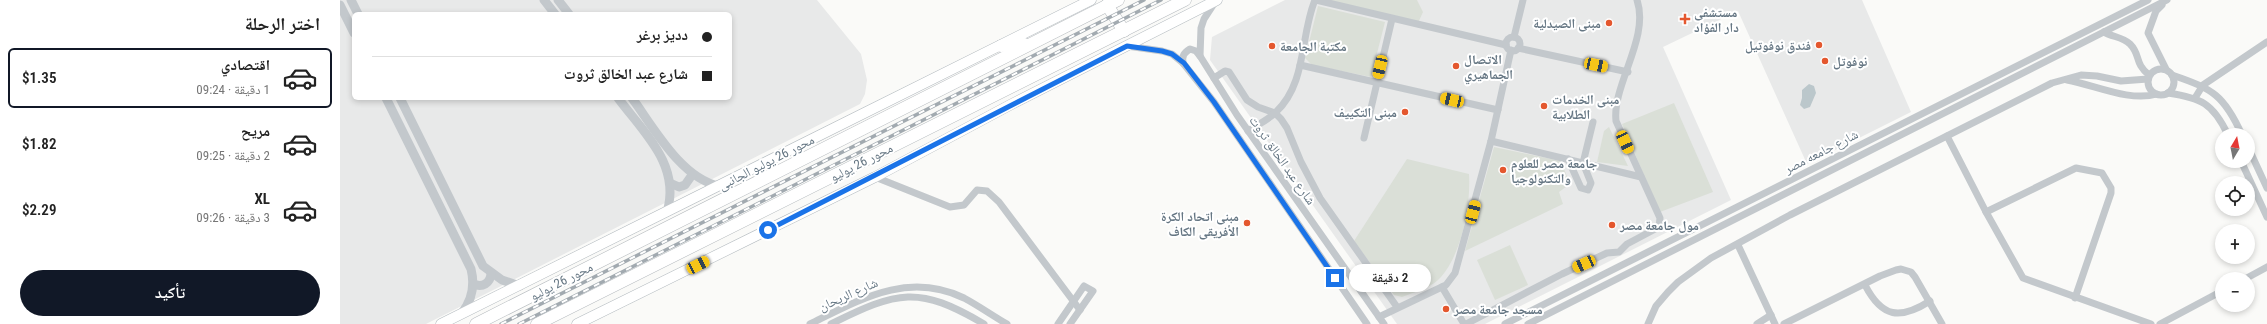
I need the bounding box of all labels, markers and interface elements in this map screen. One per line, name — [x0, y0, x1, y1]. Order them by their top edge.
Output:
place label: مستشفى دار الفؤاد — [1694, 5, 1739, 35]
text: اختر الرحلة — [245, 13, 320, 34]
marker: مستشفى دار الفؤاد — [1679, 13, 1691, 25]
place label: مبنى الصيدلية — [1533, 16, 1601, 32]
marker: مبنى الصيدلية — [1604, 18, 1614, 28]
text: دديز برغر — [637, 26, 688, 44]
place label: فندق نوفوتيل — [1745, 38, 1811, 54]
place label: مكتبة الجامعة — [1280, 39, 1347, 54]
marker: فندق نوفوتيل — [1814, 40, 1824, 50]
marker: مكتبة الجامعة — [1267, 41, 1277, 51]
place label: الاتصال الجماهيري — [1464, 52, 1513, 85]
car — [1371, 54, 1389, 80]
place label: نوفوتل — [1833, 54, 1868, 70]
text: اقتصادي — [221, 56, 270, 74]
marker: نوفوتل — [1820, 56, 1830, 66]
car — [1583, 57, 1609, 73]
icon: car — [282, 60, 318, 96]
marker: الاتصال الجماهيري — [1451, 61, 1461, 71]
text: شارع عبد الخالق ثروت — [564, 65, 688, 83]
text: $1.35 — [22, 69, 56, 87]
text: 1 دقيقة · 09:24 — [196, 82, 270, 97]
car — [1439, 91, 1465, 109]
place label: مبنى الخدمات الطلابية — [1552, 92, 1619, 122]
marker: مبنى الخدمات الطلابية — [1539, 101, 1549, 111]
place label: مبنى التكييف — [1334, 105, 1397, 121]
marker: مبنى التكييف — [1400, 107, 1410, 117]
street label: شارع عبد الخالق ثروت — [1245, 113, 1319, 209]
text: مريح — [241, 122, 270, 140]
icon: car — [282, 126, 318, 162]
street label: شارع جامعه مصر — [1781, 126, 1862, 179]
north arrow — [2215, 128, 2255, 168]
map controls — [2215, 128, 2255, 312]
car — [1614, 129, 1636, 155]
street label: محور 26 يوليو الجانبى — [716, 132, 817, 194]
text: $1.82 — [22, 135, 56, 153]
street label: محور 26 يوليو — [827, 140, 896, 186]
text: 2 دقيقة · 09:25 — [196, 148, 270, 163]
place label: جامعة مصر للعلوم والتكنولوجيا — [1511, 156, 1597, 186]
marker: جامعة مصر للعلوم والتكنولوجيا — [1498, 165, 1508, 175]
button: locate — [2215, 176, 2255, 216]
text: XL — [254, 190, 270, 208]
icon: car — [282, 192, 318, 228]
car — [1464, 199, 1482, 225]
text: $2.29 — [22, 201, 56, 219]
place label: مبنى اتحاد الكرة الأفريقى الكاف — [1161, 209, 1239, 240]
text: 3 دقيقة · 09:26 — [196, 210, 270, 225]
marker: مبنى اتحاد الكرة الأفريقى الكاف — [1242, 218, 1252, 228]
place label: مول جامعة مصر — [1619, 218, 1699, 233]
marker: مول جامعة مصر — [1607, 220, 1617, 230]
route start — [759, 221, 777, 239]
button: + — [2215, 224, 2255, 264]
car — [685, 254, 711, 276]
car — [1571, 254, 1597, 274]
street label: محور 26 يوليو — [527, 259, 596, 305]
callout: 2 دقيقة — [1349, 264, 1431, 292]
route end — [1326, 269, 1344, 287]
button: تأكيد — [20, 270, 320, 316]
text: 2 دقيقة — [1372, 270, 1408, 285]
button: − — [2215, 272, 2255, 312]
street label: شارع الريحان — [816, 275, 881, 316]
place label: مسجد جامعة مصر — [1453, 302, 1543, 317]
marker: مسجد جامعة مصر — [1441, 304, 1451, 314]

